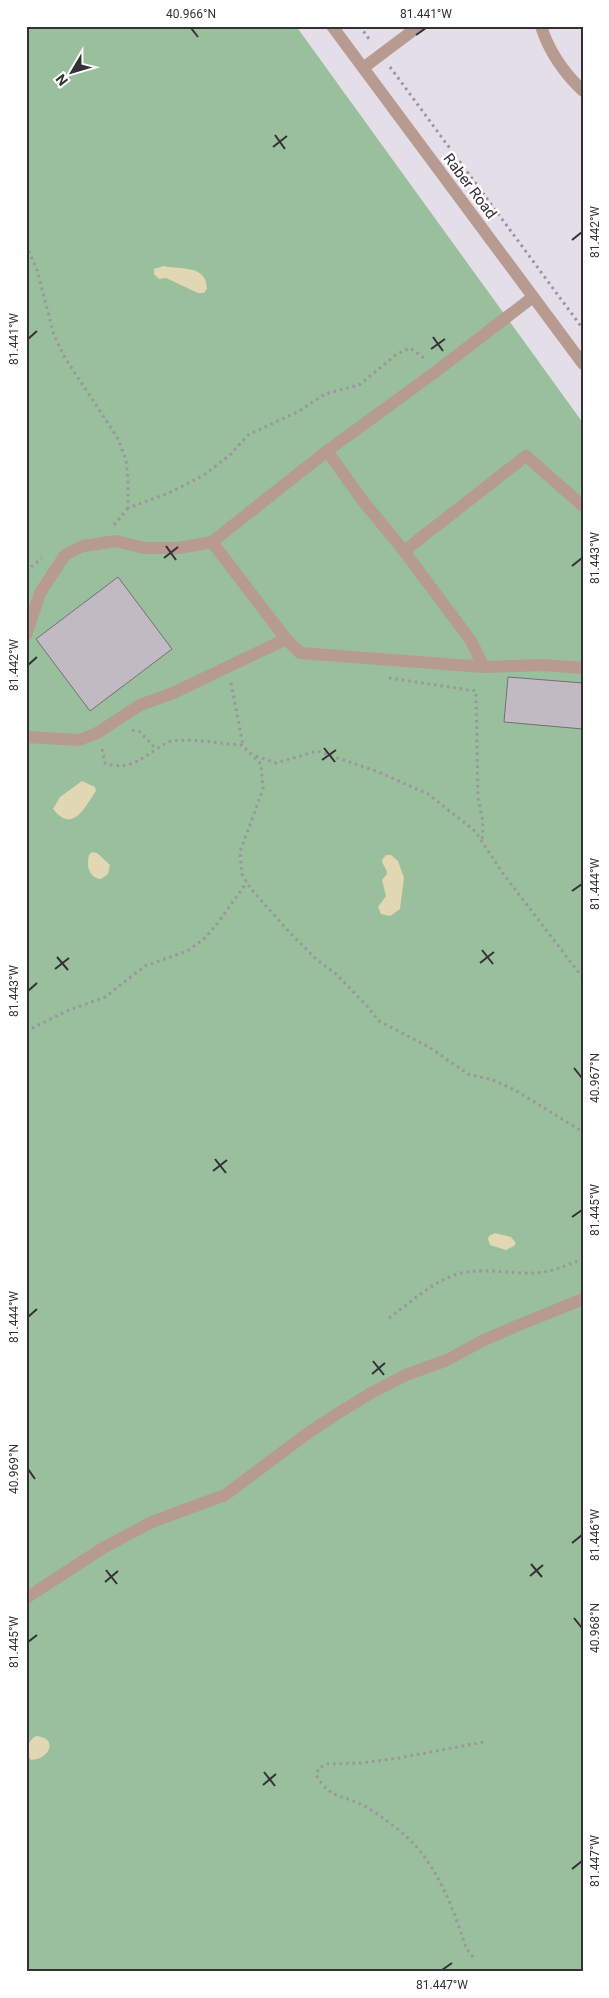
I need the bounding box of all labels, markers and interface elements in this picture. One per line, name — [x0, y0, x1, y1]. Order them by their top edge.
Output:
text: 40.966°N — [166, 7, 216, 21]
text: 81.441°W — [400, 7, 452, 21]
north arrow — [48, 48, 98, 98]
text: N — [52, 71, 71, 89]
street label: Raber Road — [440, 150, 500, 222]
text: 81.442°W — [588, 206, 602, 258]
text: 81.441°W — [7, 313, 21, 365]
text: 81.443°W — [588, 532, 602, 584]
text: 81.442°W — [7, 639, 21, 691]
text: 81.444°W — [588, 858, 602, 910]
text: 81.443°W — [7, 965, 21, 1017]
text: 40.967°N — [588, 1053, 602, 1103]
text: 81.445°W — [588, 1184, 602, 1236]
text: 81.444°W — [7, 1291, 21, 1343]
text: 40.969°N — [7, 1444, 21, 1494]
text: 81.446°W — [588, 1509, 602, 1561]
text: 40.968°N — [588, 1603, 602, 1653]
text: 81.445°W — [7, 1616, 21, 1668]
text: 81.447°W — [588, 1835, 602, 1887]
text: 81.447°W — [416, 1978, 468, 1992]

